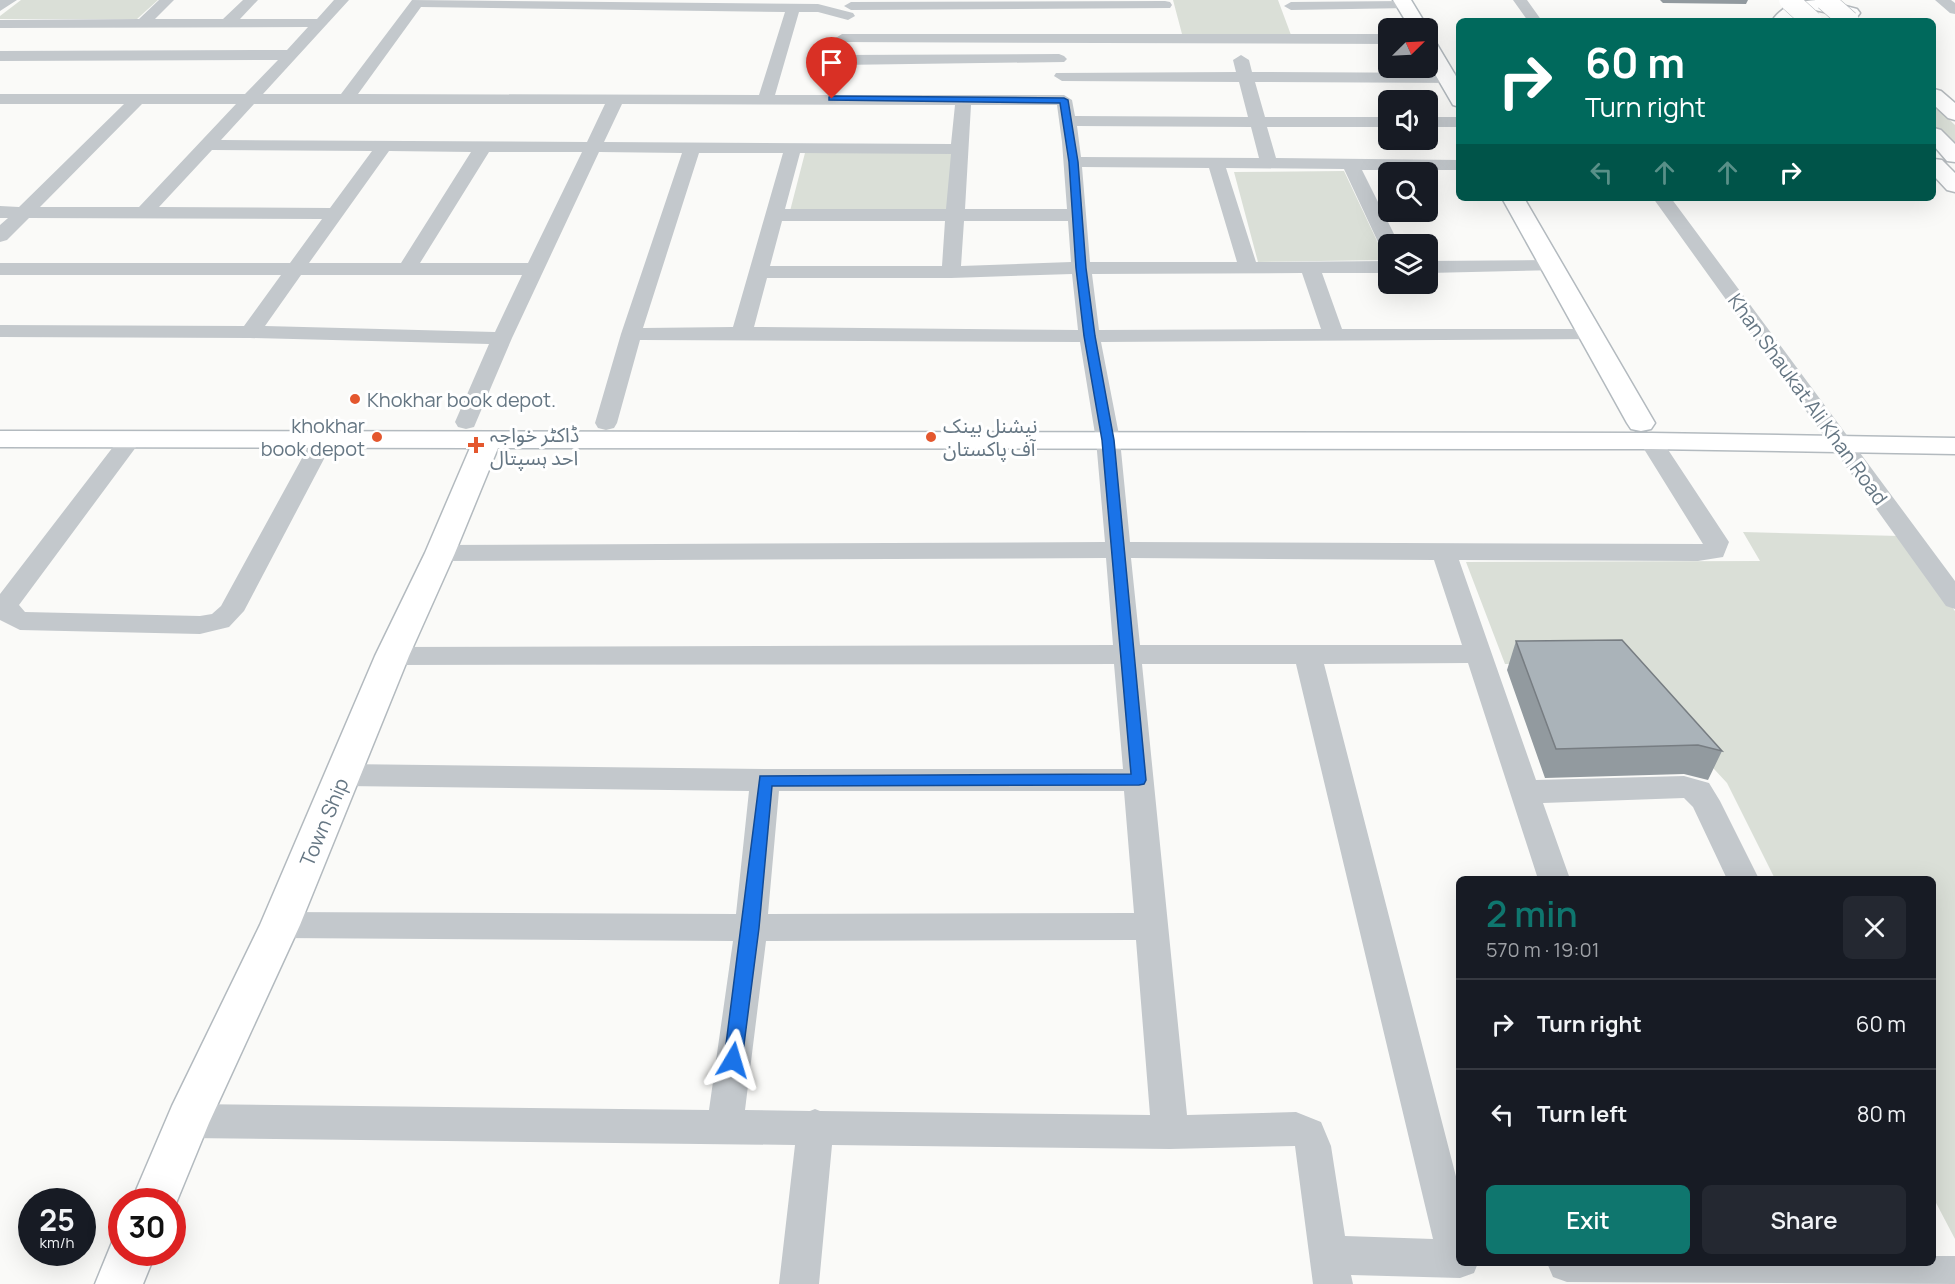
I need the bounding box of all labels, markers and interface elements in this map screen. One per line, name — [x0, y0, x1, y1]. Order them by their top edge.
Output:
north arrow — [1378, 18, 1438, 78]
map controls — [1378, 18, 1438, 294]
text: 60 m — [1585, 33, 1685, 91]
pin — [806, 37, 857, 99]
icon: right — [1486, 42, 1564, 120]
icon: arrive — [815, 46, 848, 79]
text: Turn right — [1585, 88, 1706, 125]
button: sound — [1378, 90, 1438, 150]
icon: left — [1585, 156, 1618, 189]
icon: ahead — [1648, 156, 1681, 189]
icon: ahead — [1711, 156, 1744, 189]
icon: right — [1774, 156, 1807, 189]
button: search — [1378, 162, 1438, 222]
button: layers — [1378, 234, 1438, 294]
street label: Khan Shaukat Ali Khan Road — [1722, 288, 1894, 510]
place label: Khokhar book depot. — [367, 386, 556, 413]
marker: Khokhar book depot. — [348, 392, 362, 406]
place label: khokhar book depot — [261, 412, 365, 462]
place label: نیشنل بینک آف پاکستان — [943, 412, 1038, 462]
place label: ڈاکٹر خواجہ احد ہسپتال — [490, 421, 579, 471]
marker: khokhar book depot — [370, 430, 384, 444]
marker: نیشنل بینک آف پاکستان — [924, 430, 938, 444]
marker: ڈاکٹر خواجہ احد ہسپتال — [467, 436, 485, 454]
street label: Town Ship — [293, 773, 355, 870]
text: 2 min — [1486, 889, 1578, 938]
button: close — [1843, 896, 1906, 959]
text: 570 m · 19:01 — [1486, 936, 1599, 963]
icon: right — [1486, 1008, 1519, 1041]
text: Turn right — [1537, 1009, 1642, 1039]
text: 60 m — [1856, 1009, 1906, 1039]
position arrow — [701, 1028, 765, 1092]
icon: left — [1486, 1098, 1519, 1131]
text: Turn left — [1537, 1099, 1627, 1129]
text: 80 m — [1857, 1099, 1906, 1129]
button: Exit — [1486, 1185, 1690, 1254]
button: Share — [1702, 1185, 1906, 1254]
speed limit sign: 30 — [108, 1188, 186, 1266]
text: 25 — [39, 1199, 75, 1240]
text: km/h — [40, 1232, 74, 1253]

